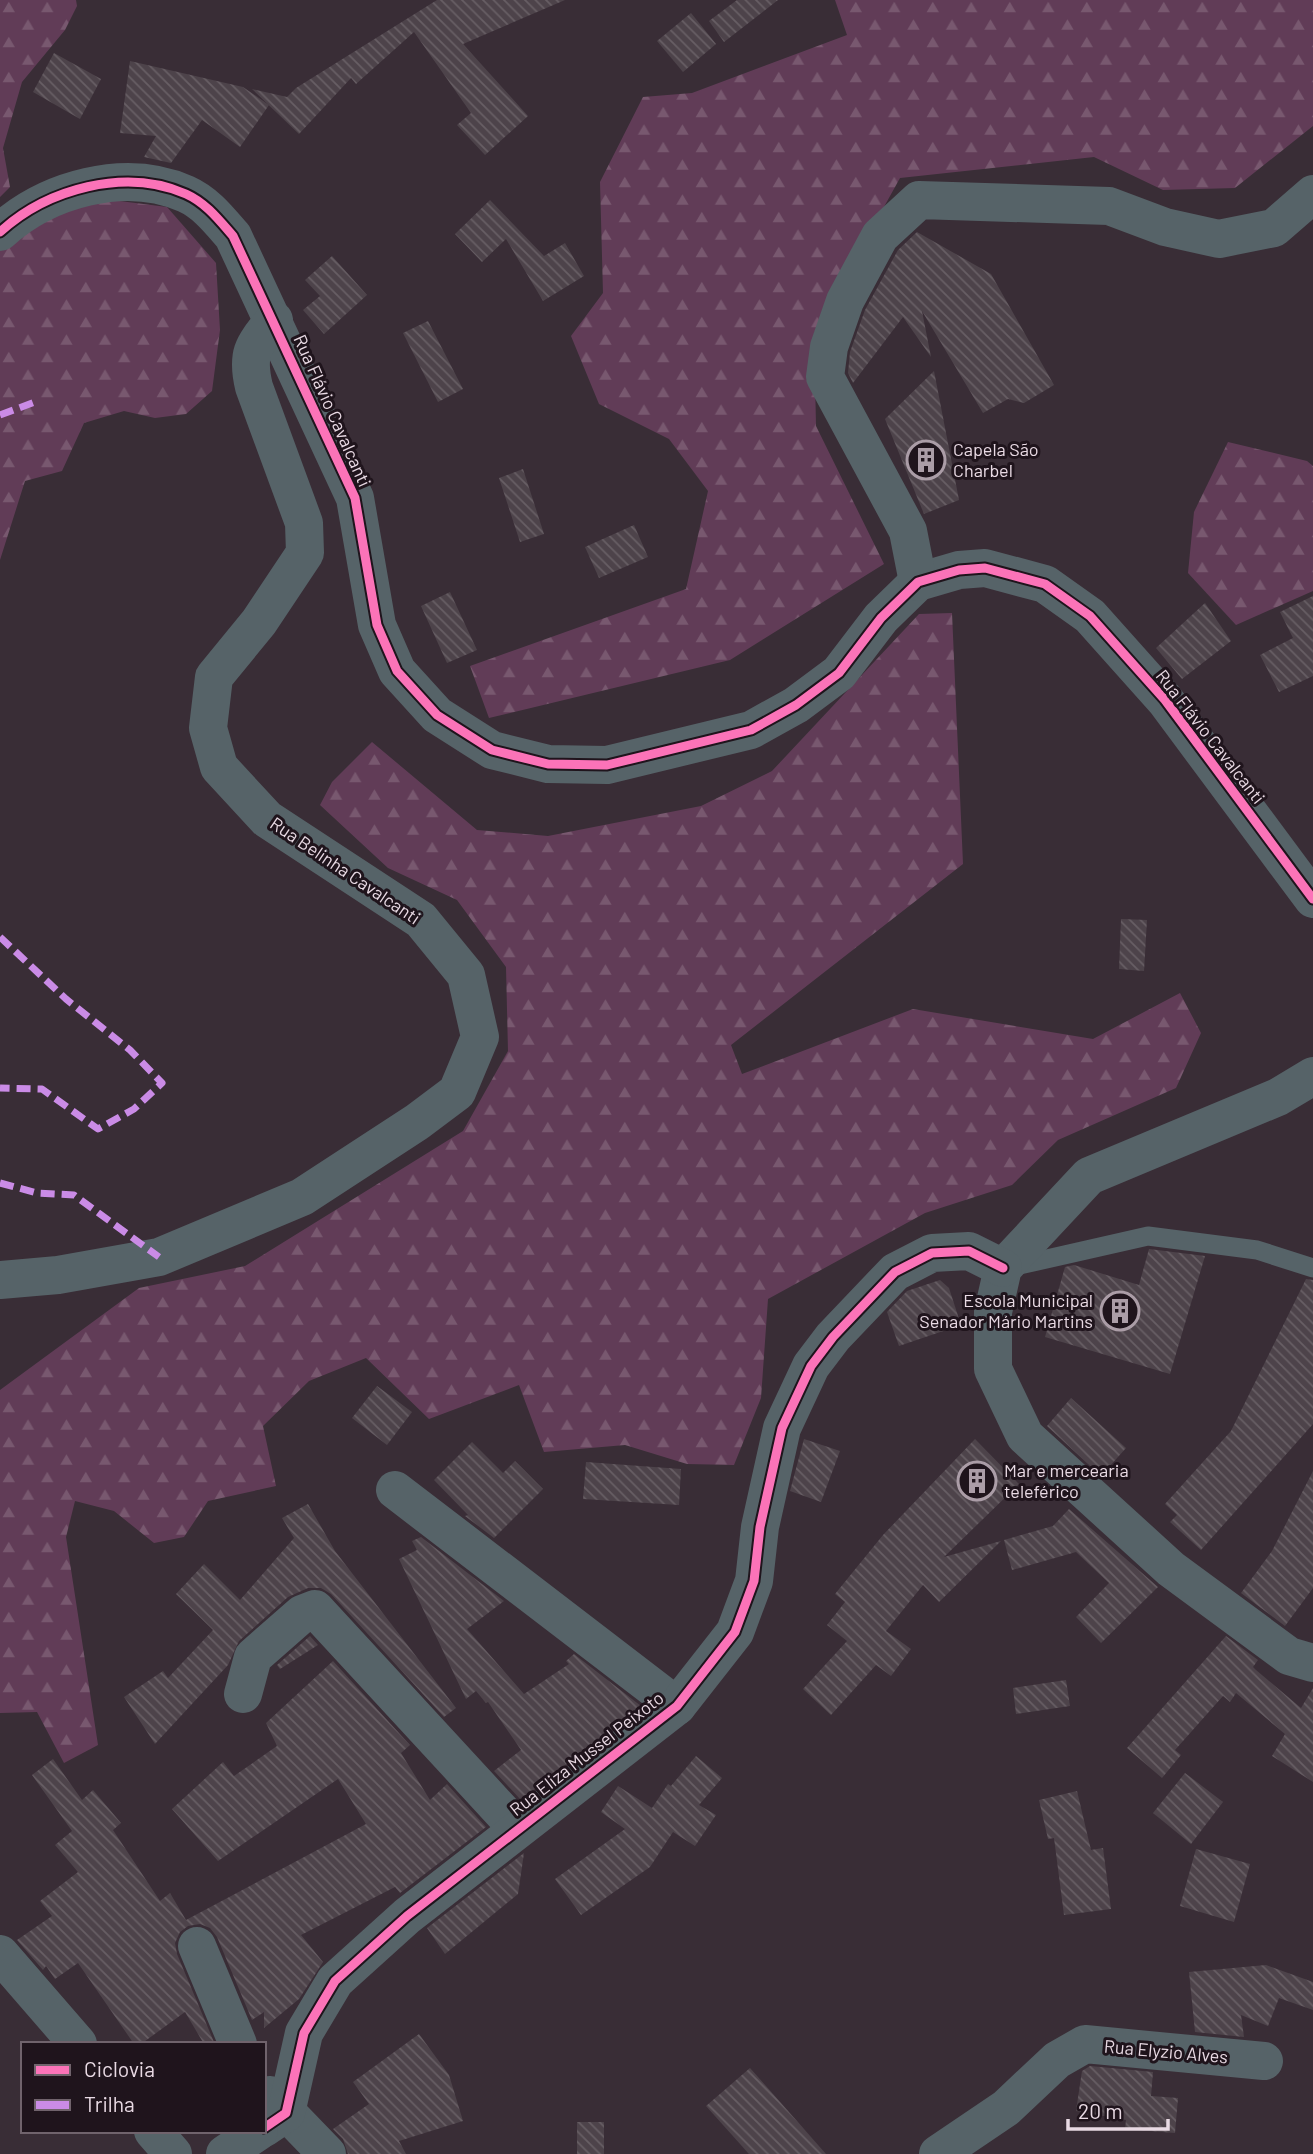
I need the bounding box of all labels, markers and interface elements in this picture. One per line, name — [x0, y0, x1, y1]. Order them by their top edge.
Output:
street label: Rua Flávio Cavalcanti — [289, 331, 376, 490]
place label: Capela São Charbel — [953, 438, 1039, 481]
building icon: Capela São Charbel — [905, 439, 947, 481]
street label: Rua Flávio Cavalcanti — [1152, 665, 1270, 808]
street label: Rua Belinha Cavalcanti — [266, 812, 425, 929]
place label: Escola Municipal Senador Mário Martins — [919, 1289, 1093, 1332]
building icon: Escola Municipal Senador Mário Martins — [1099, 1290, 1141, 1332]
place label: Mar e mercearia teleférico — [1004, 1459, 1129, 1502]
building icon: Mar e mercearia teleférico — [956, 1460, 998, 1502]
street label: Rua Eliza Mussel Peixoto — [505, 1686, 668, 1820]
street label: Rua Elyzio Alves — [1103, 2035, 1229, 2067]
legend — [21, 2042, 266, 2133]
text: Ciclovia — [84, 2056, 155, 2081]
scale bar — [1068, 2088, 1168, 2132]
text: Trilha — [84, 2091, 135, 2116]
text: 20 m — [1078, 2098, 1123, 2123]

